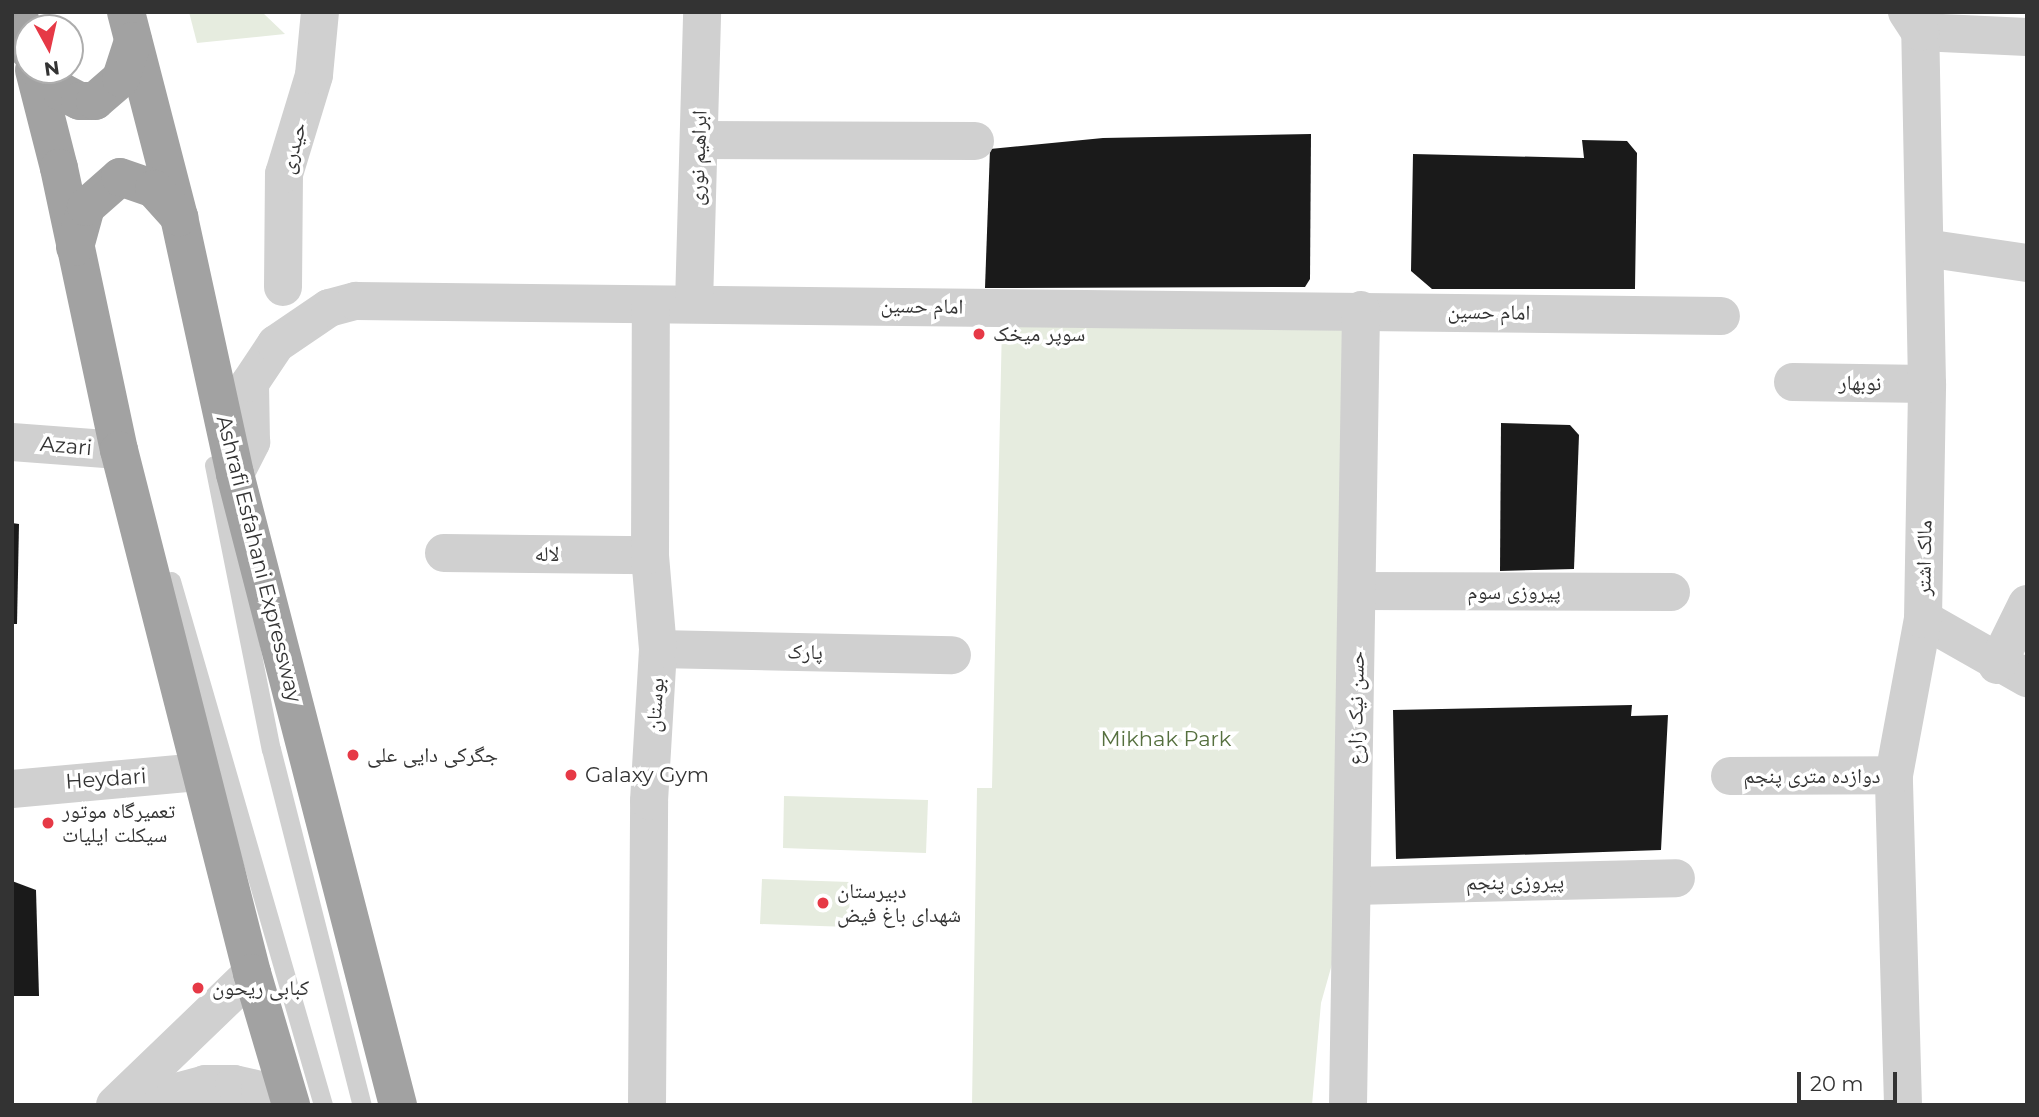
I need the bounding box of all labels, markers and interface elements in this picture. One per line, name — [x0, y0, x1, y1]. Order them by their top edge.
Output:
north arrow — [14, 14, 84, 84]
text: N — [43, 56, 61, 81]
street label: ابراهیم نوری — [684, 110, 712, 206]
street label: حیدری — [274, 120, 312, 176]
street label: امام حسین — [880, 293, 964, 319]
street label: امام حسین — [1447, 299, 1531, 325]
place label: سوپر میخک — [993, 321, 1085, 347]
marker: سوپر میخک — [971, 326, 987, 342]
street label: نوبهار — [1838, 370, 1882, 396]
street label: Ashrafi Esfahani Expressway — [211, 413, 307, 705]
street label: Azari — [39, 431, 93, 461]
street label: مالک اشتر — [1911, 520, 1937, 596]
street label: لاله — [534, 541, 560, 567]
street label: پیروزی سوم — [1467, 579, 1561, 605]
street label: پارک — [787, 639, 823, 665]
street label: حسن نیک زارع — [1342, 651, 1370, 765]
street label: بوستان — [641, 677, 669, 733]
park label: Mikhak Park — [1101, 726, 1231, 752]
place label: جگرکی دایی علی — [367, 742, 498, 768]
marker: جگرکی دایی علی — [345, 747, 361, 763]
place label: Galaxy Gym — [585, 762, 709, 788]
street label: دوازده متری پنجم — [1744, 763, 1880, 789]
street label: Heydari — [65, 764, 147, 794]
marker: Galaxy Gym — [563, 767, 579, 783]
place label: تعمیرگاه موتور سیکلت ایلیات — [62, 798, 175, 848]
marker: تعمیرگاه موتور سیکلت ایلیات — [40, 815, 56, 831]
street label: پیروزی پنجم — [1466, 869, 1564, 895]
place label: دبیرستان شهدای باغ فیض — [837, 878, 961, 928]
marker: دبیرستان شهدای باغ فیض — [815, 895, 831, 911]
place label: کبابی ریحون — [212, 975, 309, 1001]
marker: کبابی ریحون — [190, 980, 206, 996]
scale bar — [1801, 1058, 1901, 1102]
text: 20 m — [1810, 1071, 1864, 1096]

